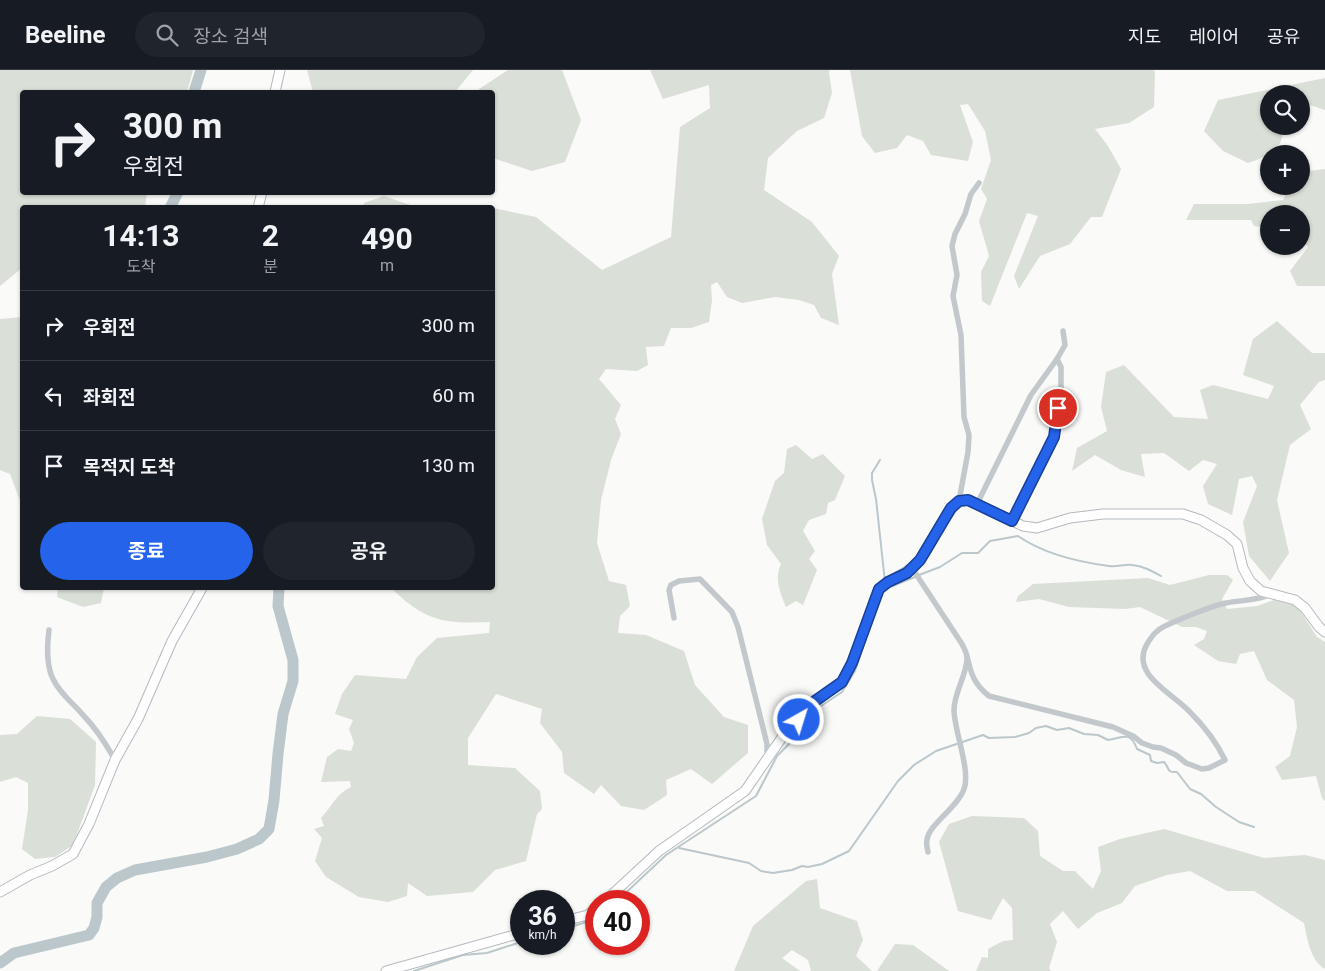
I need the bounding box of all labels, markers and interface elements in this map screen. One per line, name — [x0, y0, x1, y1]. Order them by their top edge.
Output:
search box — [135, 12, 485, 57]
text: Beeline — [25, 21, 105, 49]
icon: search — [153, 21, 181, 49]
text: 장소 검색 — [193, 25, 268, 48]
text: 지도 — [1128, 26, 1161, 47]
text: 레이어 — [1189, 26, 1239, 47]
text: 공유 — [1267, 26, 1300, 47]
map controls — [1260, 85, 1310, 255]
button: search — [1260, 85, 1310, 135]
text: 300 m — [123, 106, 222, 147]
icon: right — [40, 110, 105, 175]
button: + — [1260, 145, 1310, 195]
text: 우회전 — [123, 154, 184, 179]
button: − — [1260, 205, 1310, 255]
text: 14:13 — [102, 218, 180, 253]
text: 2 — [262, 218, 279, 253]
text: 490 — [361, 221, 413, 256]
text: m — [380, 256, 394, 275]
text: 도착 — [126, 257, 156, 276]
text: 분 — [263, 257, 278, 276]
icon: right — [40, 312, 68, 340]
text: 300 m — [422, 314, 475, 337]
text: 우회전 — [83, 316, 135, 339]
icon: left — [40, 382, 68, 410]
text: 60 m — [432, 384, 475, 407]
text: 좌회전 — [83, 386, 135, 409]
pin — [1037, 387, 1079, 429]
icon: arrive — [1044, 394, 1072, 422]
icon: arrive — [40, 452, 68, 480]
text: 130 m — [422, 454, 475, 477]
text: 목적지 도착 — [83, 456, 175, 479]
button: 종료 — [40, 522, 253, 580]
button: 공유 — [263, 522, 475, 580]
position arrow — [772, 693, 824, 745]
speed limit sign: 40 — [585, 890, 650, 955]
text: 36 — [528, 902, 557, 931]
text: km/h — [528, 928, 557, 942]

